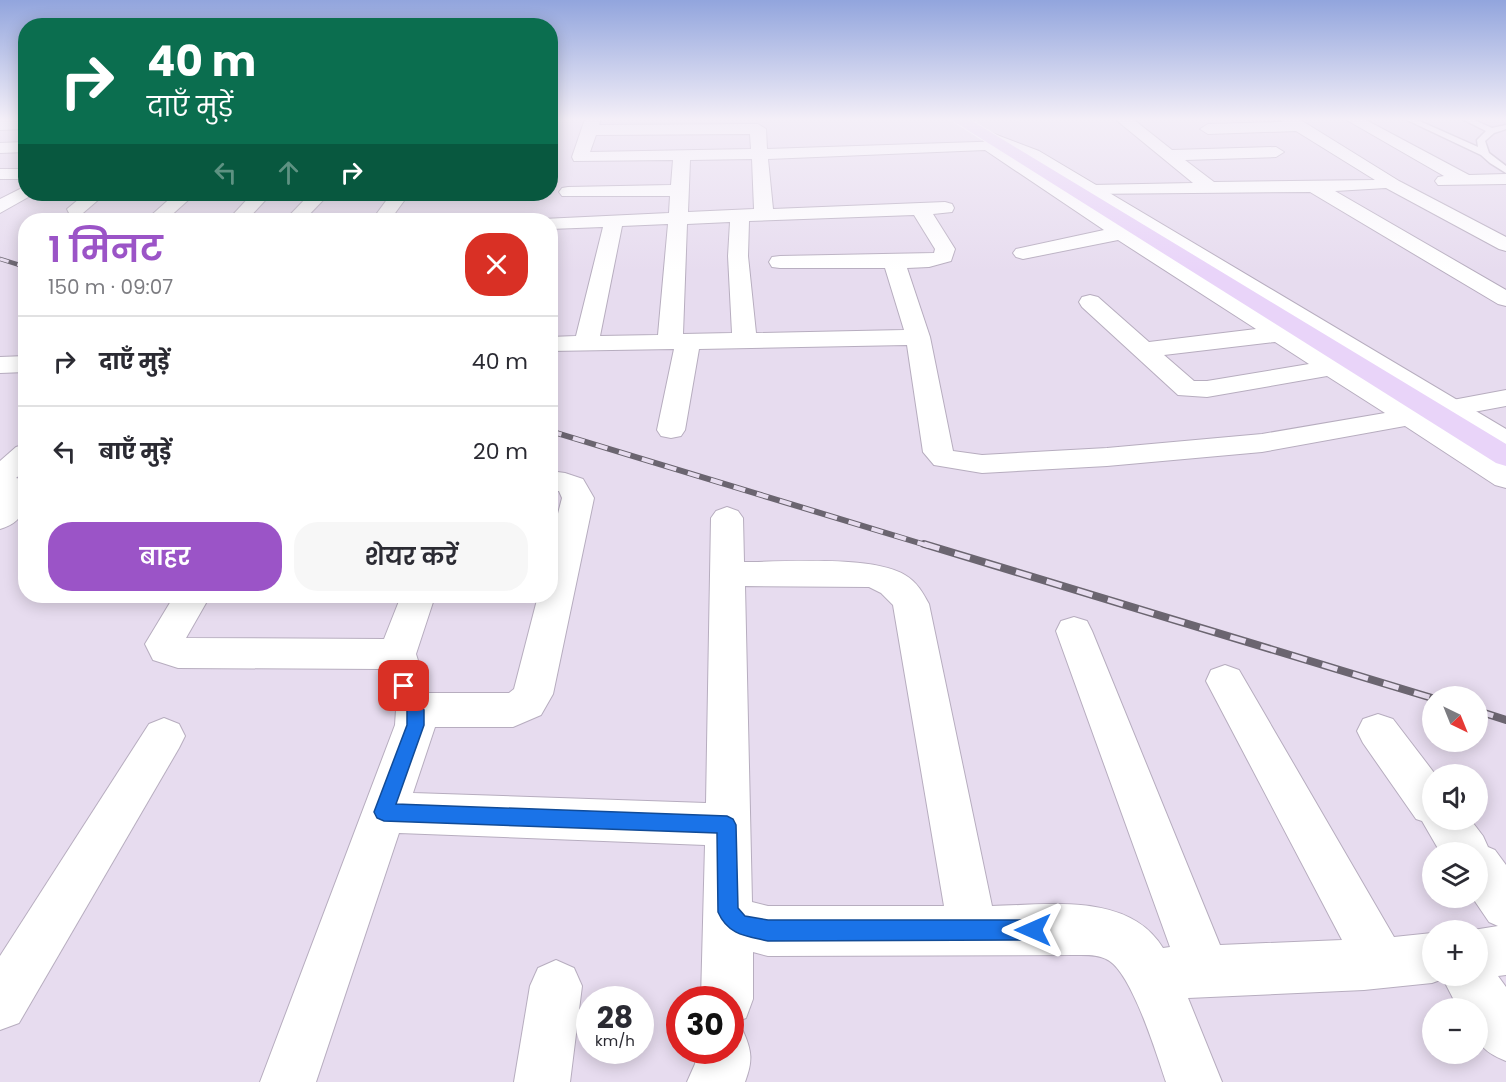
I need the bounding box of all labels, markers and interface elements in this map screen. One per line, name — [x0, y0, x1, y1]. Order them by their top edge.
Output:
text: 40 m — [147, 32, 256, 91]
icon: right — [48, 42, 126, 120]
text: दाएँ मुड़ें — [147, 88, 233, 125]
icon: left — [209, 156, 242, 189]
icon: ahead — [272, 156, 305, 189]
icon: right — [335, 156, 368, 189]
text: 1 मिनट — [48, 224, 163, 275]
button: close — [465, 233, 528, 296]
text: 150 m · 09:07 — [48, 273, 173, 301]
icon: right — [48, 345, 81, 378]
text: दाएँ मुड़ें — [99, 346, 170, 377]
text: 40 m — [472, 346, 528, 377]
icon: left — [48, 435, 81, 468]
text: बाएँ मुड़ें — [99, 436, 171, 467]
text: 20 m — [473, 436, 528, 467]
button: बाहर — [48, 522, 282, 591]
button: शेयर करें — [294, 522, 528, 591]
pin — [378, 660, 429, 711]
icon: arrive — [387, 669, 420, 702]
north arrow — [1422, 686, 1488, 752]
map controls — [1422, 686, 1488, 1064]
button: sound — [1422, 764, 1488, 830]
button: layers — [1422, 842, 1488, 908]
position arrow — [1001, 898, 1065, 962]
button: + — [1422, 920, 1488, 986]
speed limit sign: 30 — [666, 986, 744, 1064]
text: 28 — [597, 996, 633, 1039]
button: − — [1422, 998, 1488, 1064]
text: km/h — [595, 1030, 635, 1051]

